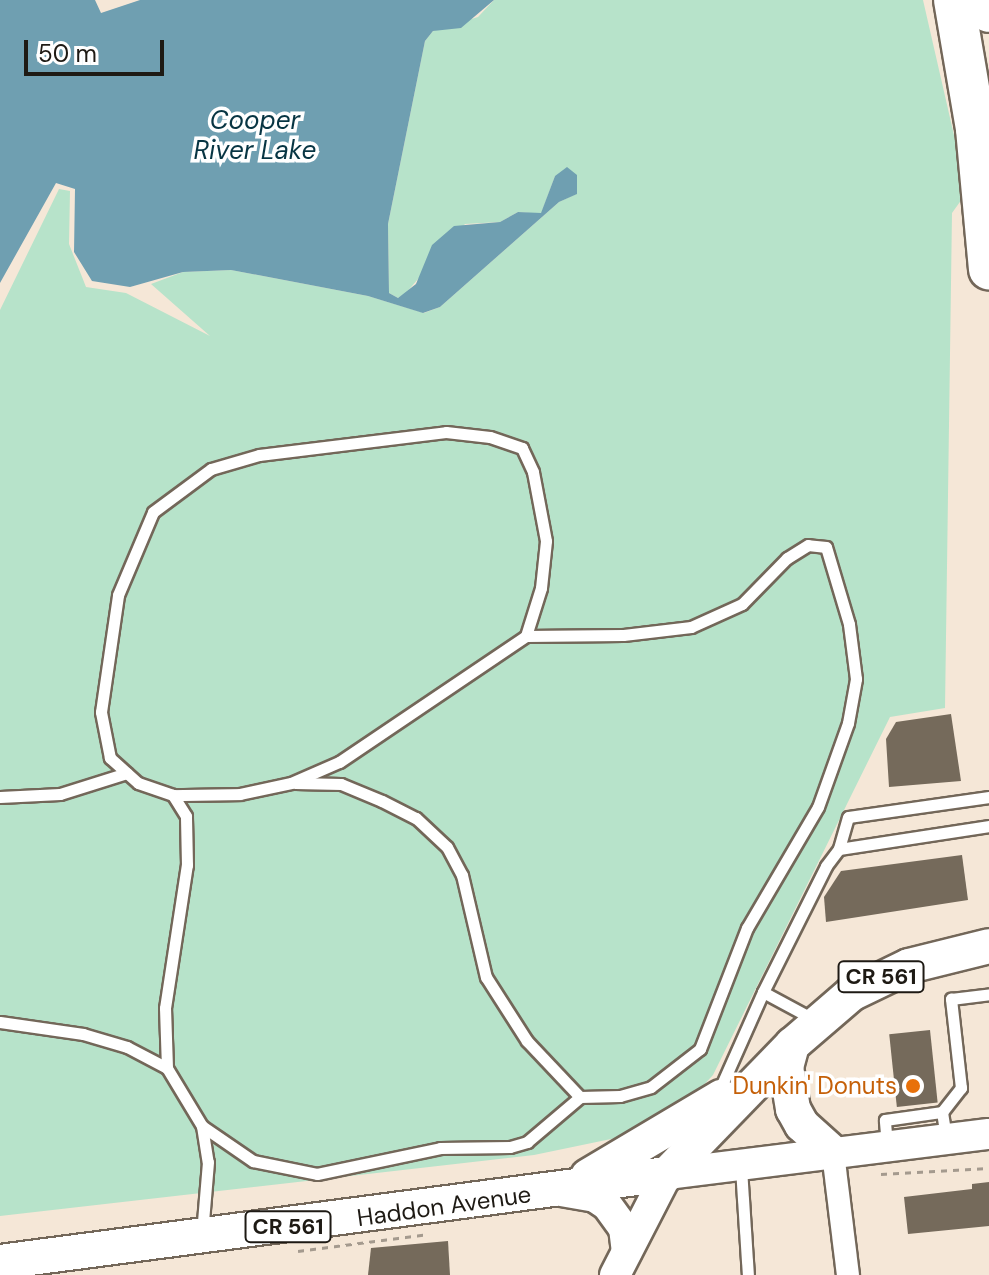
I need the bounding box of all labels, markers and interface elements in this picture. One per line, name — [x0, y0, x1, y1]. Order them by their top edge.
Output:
scale bar — [28, 24, 168, 74]
text: 50 m — [38, 38, 97, 69]
water label: Cooper River Lake — [194, 105, 316, 166]
road number: CR 561 — [837, 959, 925, 995]
place label: Dunkin' Donuts — [733, 1072, 897, 1100]
marker: Dunkin' Donuts — [904, 1077, 922, 1095]
street label: Haddon Avenue — [355, 1180, 533, 1232]
road number: CR 561 — [244, 1209, 332, 1245]

